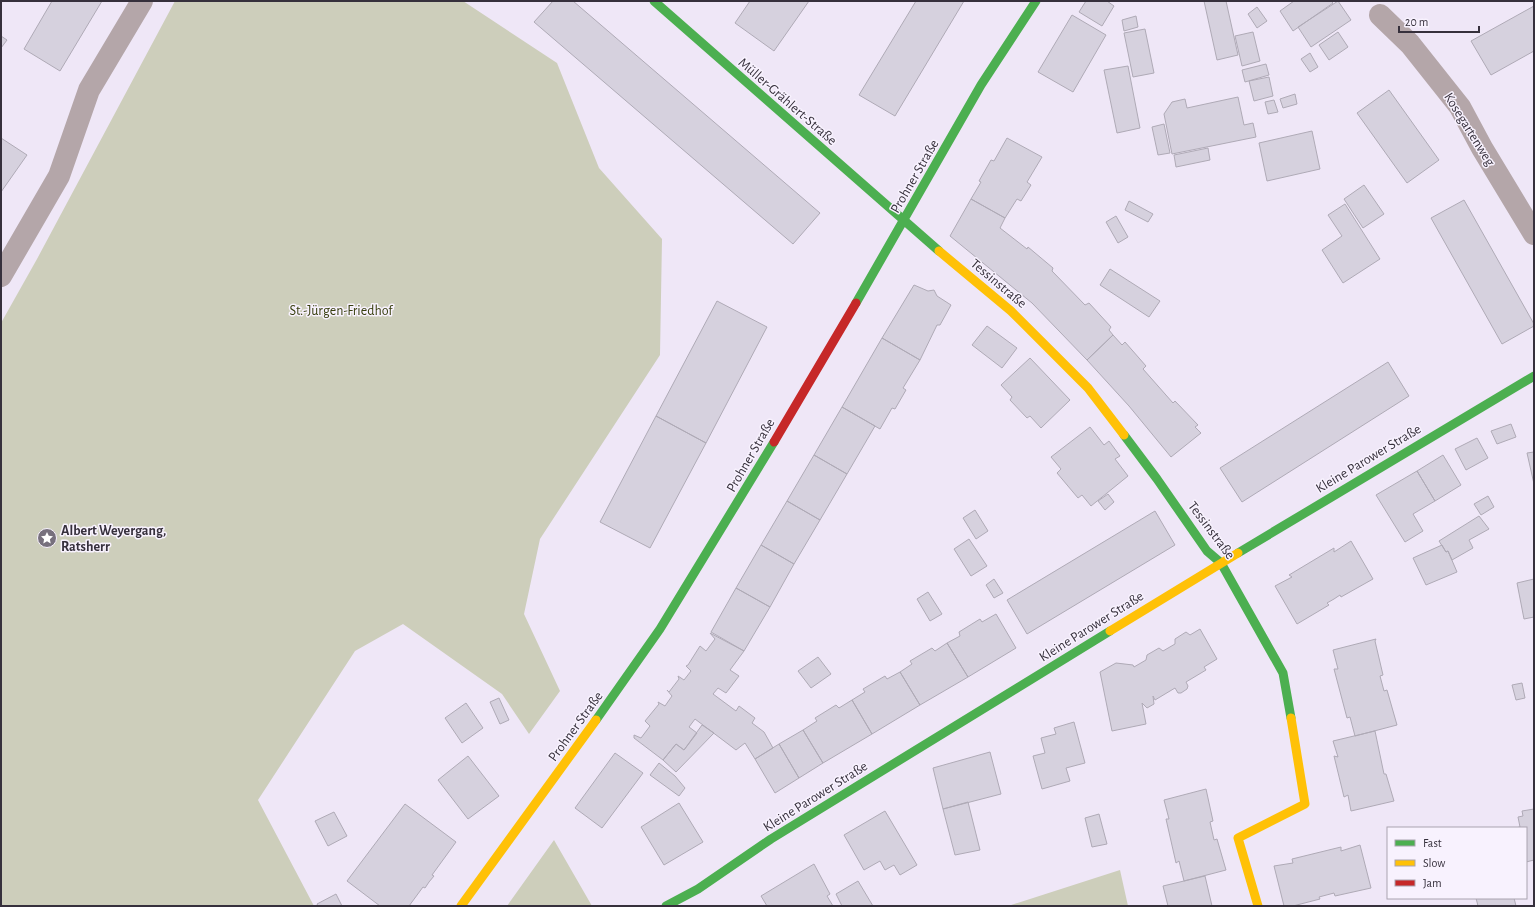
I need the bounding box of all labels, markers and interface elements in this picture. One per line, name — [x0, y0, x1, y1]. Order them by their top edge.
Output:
scale bar — [1399, 8, 1479, 34]
text: 20 m — [1405, 16, 1428, 28]
street label: Müller-Grählert-Straße — [736, 55, 839, 148]
street label: Kosegartenweg — [1441, 91, 1497, 169]
street label: Prohner Straße — [888, 137, 941, 216]
street label: Tessinstraße — [968, 257, 1029, 311]
park label: St.-Jürgen-Friedhof — [289, 304, 393, 318]
street label: Prohner Straße — [724, 416, 777, 495]
street label: Kleine Parower Straße — [1313, 422, 1424, 496]
street label: Tessinstraße — [1185, 499, 1237, 562]
place label: Albert Weyergang, Ratsherr — [61, 524, 166, 554]
place icon: Albert Weyergang, Ratsherr — [36, 527, 58, 549]
street label: Kleine Parower Straße — [1037, 589, 1146, 665]
street label: Prohner Straße — [546, 689, 606, 764]
street label: Kleine Parower Straße — [761, 759, 870, 835]
legend — [1387, 827, 1527, 899]
text: Fast — [1423, 837, 1442, 849]
text: Slow — [1423, 857, 1445, 869]
text: Jam — [1423, 877, 1442, 889]

